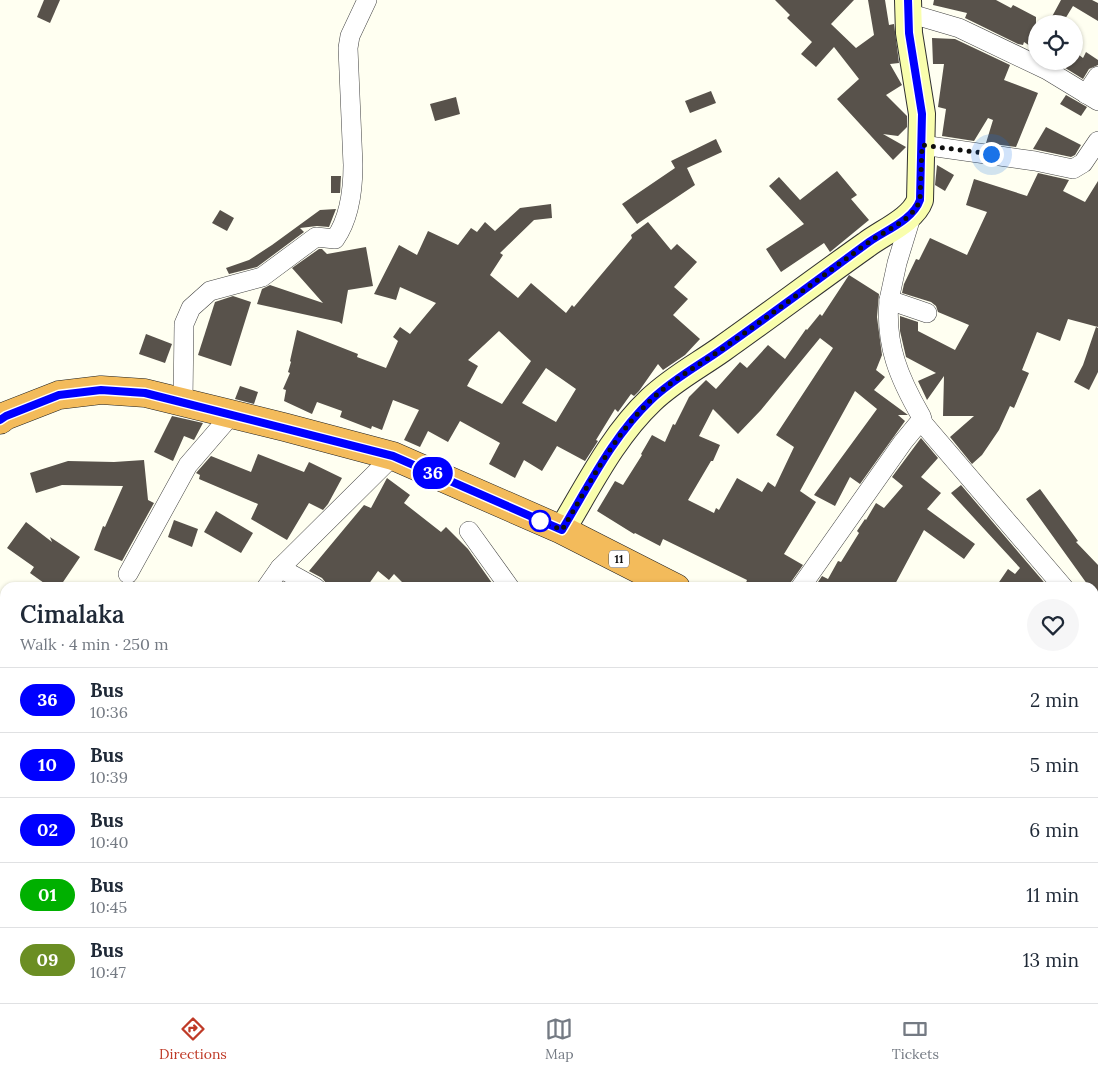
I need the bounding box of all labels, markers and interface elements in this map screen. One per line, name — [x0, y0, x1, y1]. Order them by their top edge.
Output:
map controls — [1028, 15, 1083, 70]
button: locate — [1028, 15, 1083, 70]
your location — [979, 142, 1004, 167]
line badge: 36 — [410, 457, 456, 489]
text: 36 — [423, 461, 443, 484]
unlabelled marker — [529, 510, 551, 532]
road number: 11 — [609, 550, 629, 568]
text: Cimalaka — [20, 599, 124, 630]
button: heart — [1027, 599, 1079, 651]
text: Walk · 4 min · 250 m — [20, 634, 168, 654]
text: Bus — [90, 678, 123, 702]
text: 36 — [37, 688, 58, 711]
text: 2 min — [1030, 688, 1079, 712]
text: 10:36 — [90, 702, 128, 722]
text: Bus — [90, 743, 123, 767]
text: 10 — [38, 753, 57, 776]
text: 5 min — [1030, 753, 1079, 777]
text: 10:39 — [90, 767, 128, 787]
text: Bus — [90, 808, 123, 832]
text: 02 — [37, 818, 58, 841]
text: 6 min — [1029, 818, 1079, 842]
text: 10:40 — [90, 832, 128, 852]
text: Bus — [90, 873, 123, 897]
text: 01 — [38, 883, 57, 906]
text: 11 min — [1026, 883, 1079, 907]
text: 10:45 — [90, 897, 127, 917]
text: Bus — [90, 938, 123, 962]
text: 09 — [37, 948, 58, 971]
text: 13 min — [1023, 948, 1079, 972]
text: 10:47 — [90, 962, 126, 982]
tab: Directions — [159, 1015, 227, 1063]
tab: Map — [545, 1015, 574, 1063]
tab: Tickets — [892, 1015, 939, 1063]

